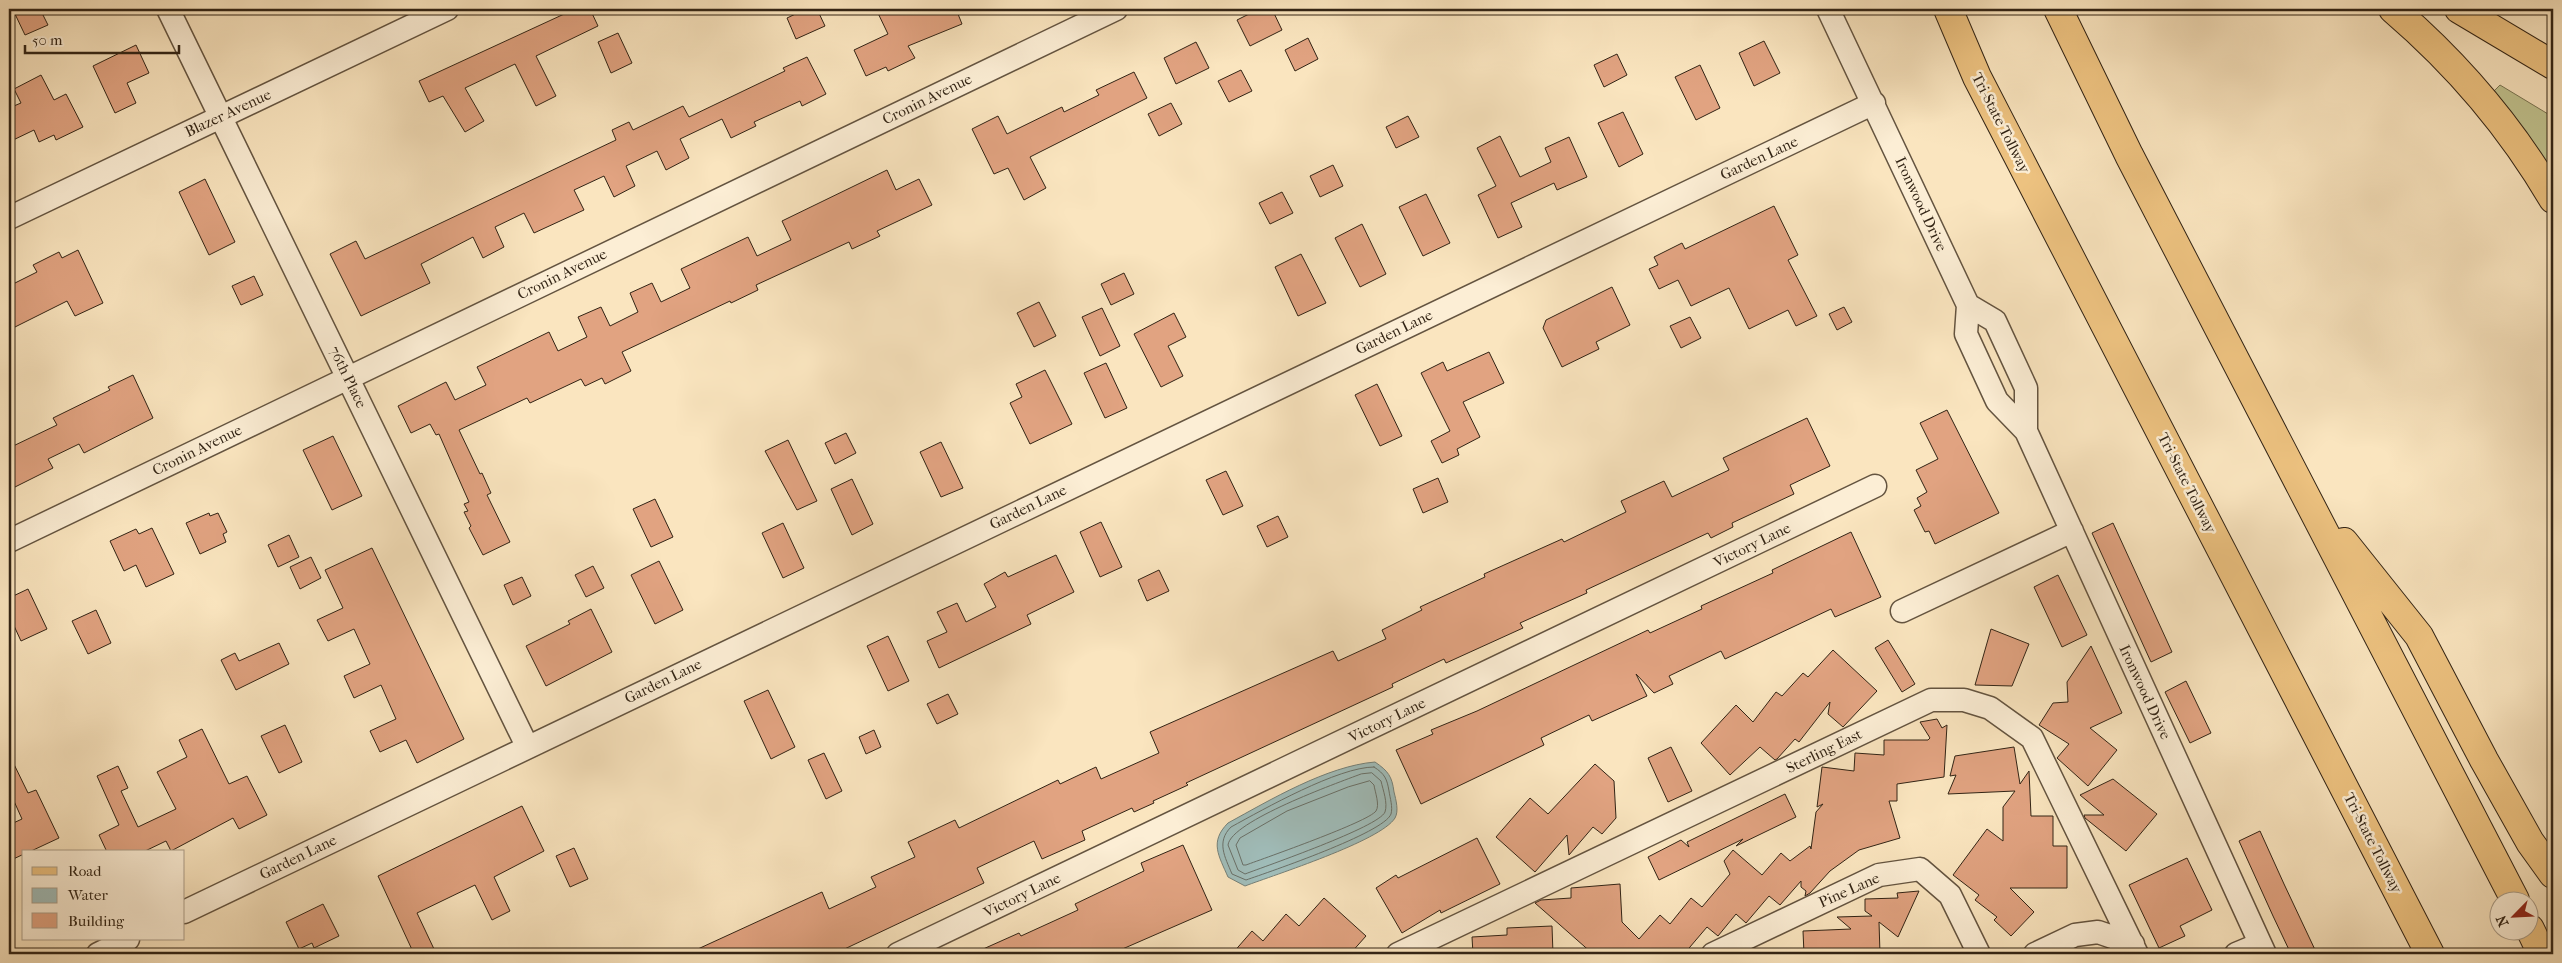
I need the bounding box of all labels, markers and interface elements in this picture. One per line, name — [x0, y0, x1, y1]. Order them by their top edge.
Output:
scale bar — [25, 22, 179, 54]
text: 50 m — [32, 31, 63, 49]
street label: Cronin Avenue — [879, 69, 975, 128]
street label: Tri-State Tollway — [1968, 70, 2034, 177]
street label: Blazer Avenue — [182, 85, 274, 141]
street label: Garden Lane — [1717, 132, 1801, 184]
street label: Ironwood Drive — [1891, 154, 1951, 255]
street label: Cronin Avenue — [514, 244, 610, 303]
street label: Garden Lane — [1353, 305, 1436, 358]
street label: 76th Place — [325, 343, 371, 411]
street label: Cronin Avenue — [149, 420, 245, 479]
street label: Tri-State Tollway — [2154, 430, 2220, 537]
street label: Garden Lane — [987, 480, 1070, 533]
street label: Victory Lane — [1710, 518, 1794, 572]
street label: Ironwood Drive — [2115, 642, 2175, 743]
street label: Garden Lane — [622, 654, 705, 707]
street label: Victory Lane — [1345, 693, 1429, 747]
street label: Sterling East — [1783, 725, 1866, 777]
street label: Tri-State Tollway — [2340, 790, 2406, 897]
street label: Garden Lane — [257, 830, 340, 883]
legend — [22, 850, 185, 940]
text: Road — [68, 862, 102, 880]
street label: Victory Lane — [980, 868, 1064, 922]
street label: Pine Lane — [1816, 868, 1883, 911]
text: Water — [67, 886, 108, 904]
north arrow — [2490, 890, 2540, 940]
text: Building — [68, 912, 125, 930]
text: N — [2493, 912, 2513, 929]

